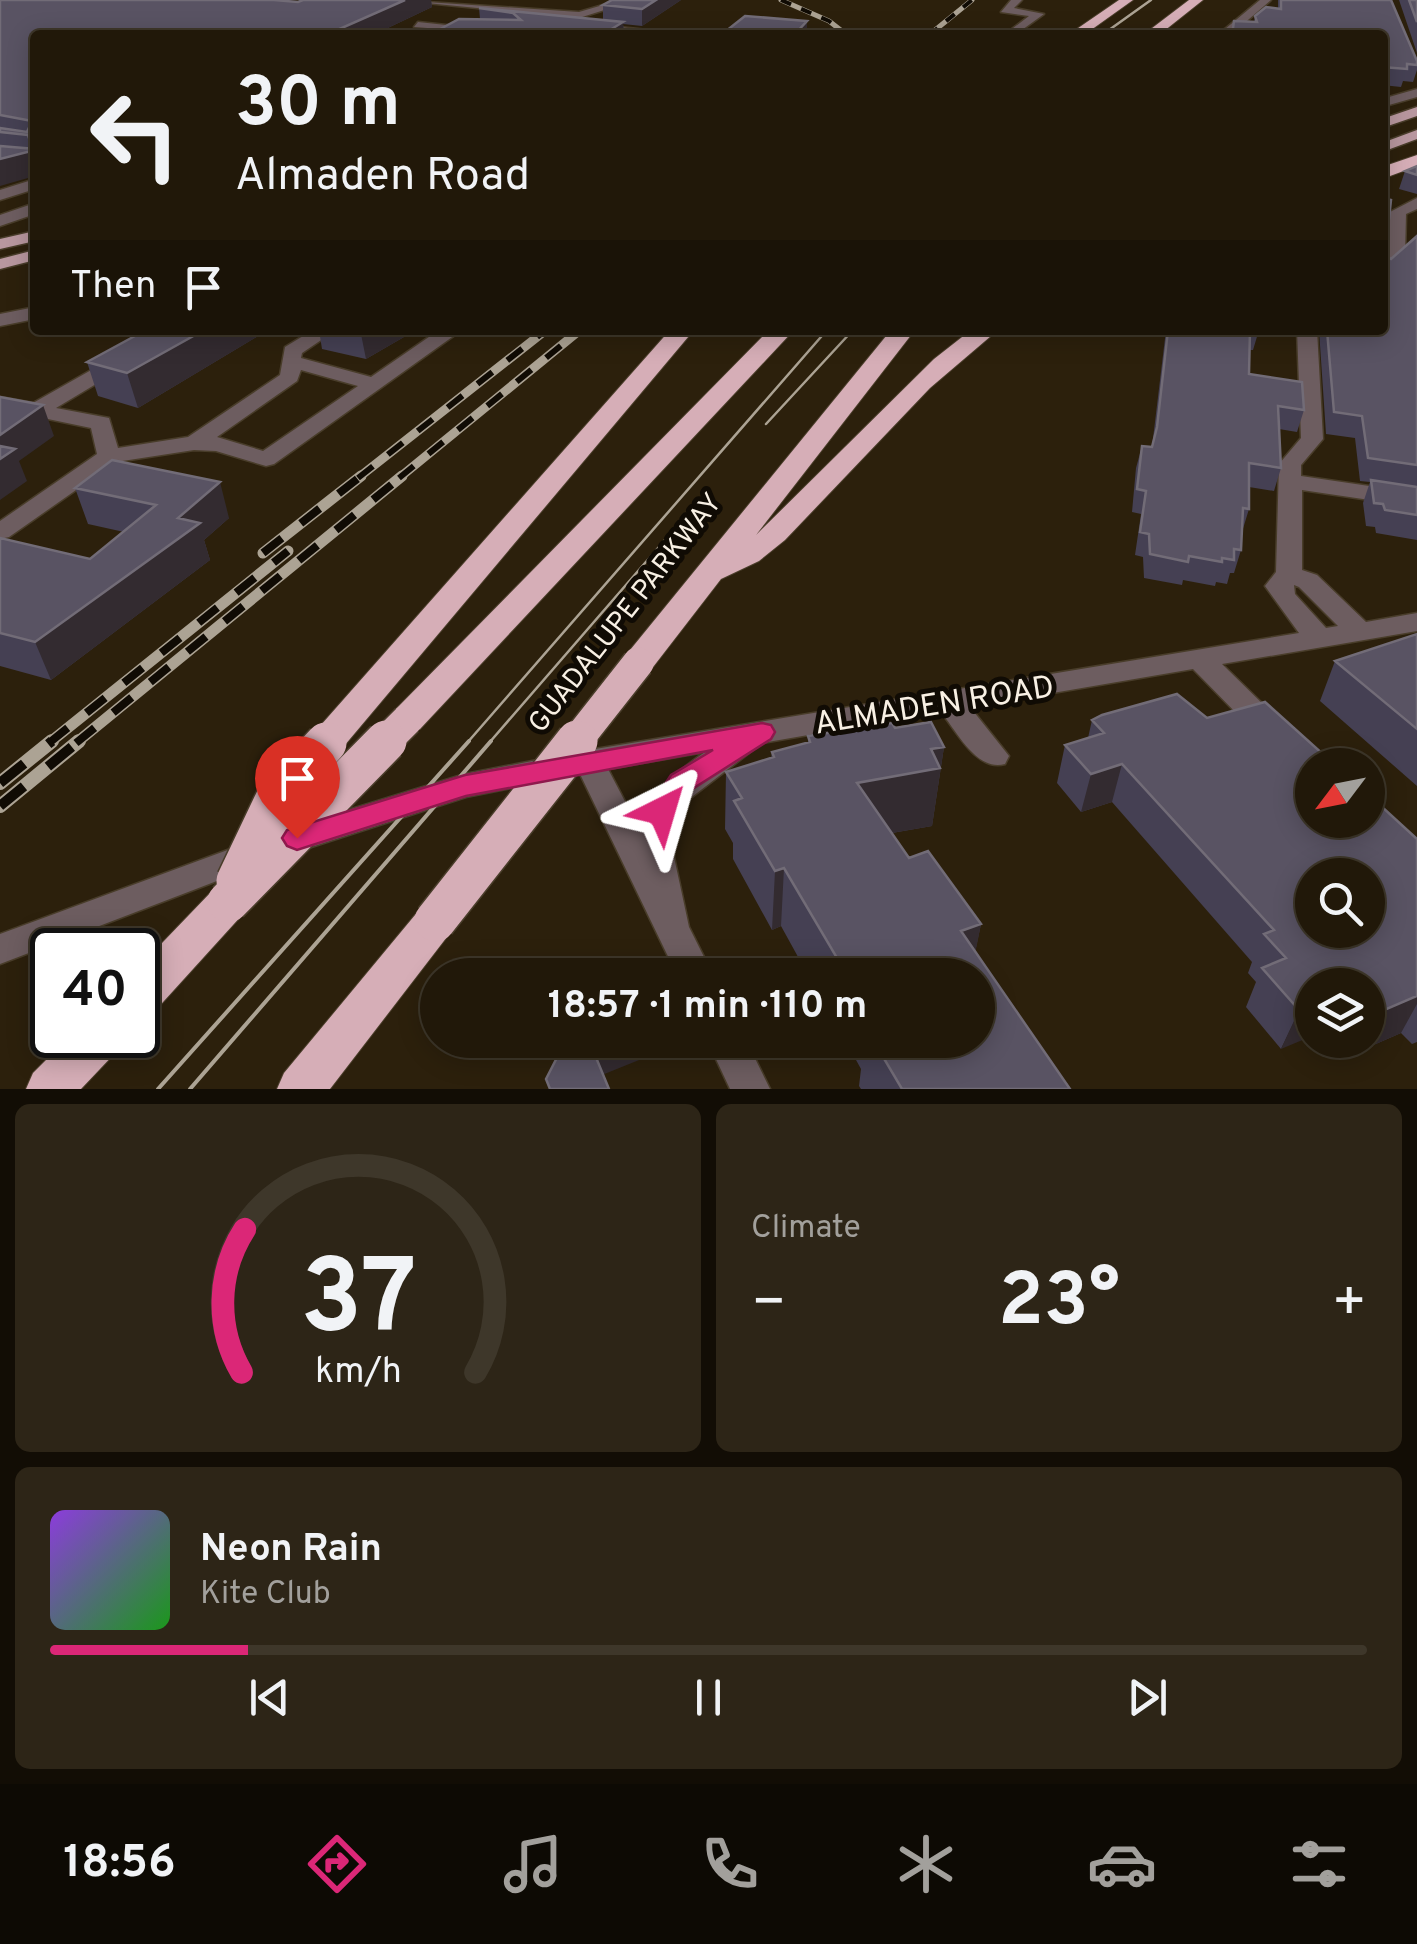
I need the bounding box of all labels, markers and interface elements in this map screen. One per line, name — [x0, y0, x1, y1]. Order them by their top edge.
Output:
text: 30 m — [235, 62, 401, 151]
icon: left — [70, 70, 200, 200]
text: Almaden Road — [235, 149, 530, 206]
icon: arrive — [176, 260, 231, 315]
text: Then — [70, 263, 156, 312]
street label: GUADALUPE PARKWAY — [522, 487, 731, 741]
street label: ALMADEN ROAD — [812, 668, 1057, 746]
pin — [255, 736, 340, 839]
north arrow — [1295, 748, 1385, 838]
map controls — [1295, 748, 1385, 1058]
icon: arrive — [270, 751, 325, 806]
position arrow — [610, 759, 714, 863]
button: search — [1295, 858, 1385, 948]
speed limit sign: 40 — [30, 928, 160, 1058]
button: layers — [1295, 968, 1385, 1058]
text: 18:57 · 1 min · 110 m — [548, 983, 867, 1032]
text: Climate — [751, 1209, 861, 1249]
text: 37 — [300, 1238, 416, 1370]
text: 23° — [998, 1257, 1120, 1352]
text: − — [751, 1270, 786, 1340]
text: + — [1332, 1270, 1367, 1340]
text: km/h — [315, 1350, 401, 1396]
text: Neon Rain — [200, 1526, 382, 1575]
text: Kite Club — [200, 1575, 331, 1615]
icon: previous — [242, 1670, 297, 1725]
icon: pause — [681, 1670, 736, 1725]
icon: next — [1120, 1670, 1175, 1725]
icon: directions — [302, 1829, 372, 1899]
icon: music — [498, 1829, 568, 1899]
icon: phone — [695, 1829, 765, 1899]
icon: climate — [891, 1829, 961, 1899]
icon: car — [1087, 1829, 1157, 1899]
icon: filters — [1284, 1829, 1354, 1899]
text: 18:56 — [63, 1836, 176, 1893]

